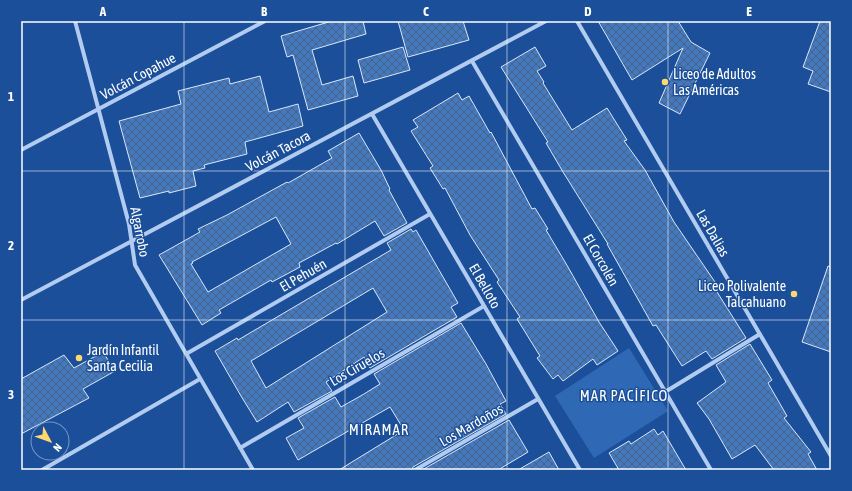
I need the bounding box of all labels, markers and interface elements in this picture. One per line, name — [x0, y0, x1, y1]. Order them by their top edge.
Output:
text: A — [99, 4, 107, 19]
text: B — [261, 4, 268, 19]
text: C — [423, 4, 429, 19]
text: D — [584, 4, 592, 19]
text: E — [746, 4, 752, 19]
street label: Volcán Copahue — [98, 49, 178, 103]
place label: Liceo de Adultos Las Américas — [673, 66, 756, 98]
marker: Liceo de Adultos Las Américas — [660, 77, 670, 87]
text: 1 — [8, 89, 14, 104]
street label: Volcán Tacora — [243, 127, 313, 175]
street label: Algarrobo — [127, 206, 153, 258]
street label: Las Dalias — [693, 207, 733, 259]
street label: El Corcolén — [580, 231, 622, 289]
text: 2 — [8, 238, 14, 253]
street label: El Pehuén — [277, 255, 329, 295]
street label: El Belloto — [466, 261, 504, 311]
place label: Liceo Polivalente Talcahuano — [698, 278, 786, 310]
marker: Liceo Polivalente Talcahuano — [789, 289, 799, 299]
place label: Jardín Infantil Santa Cecilia — [87, 342, 159, 374]
street label: Los Ciruelos — [327, 345, 387, 389]
marker: Jardín Infantil Santa Cecilia — [74, 353, 84, 363]
text: 3 — [8, 387, 14, 402]
district label: MAR PACÍFICO — [580, 387, 668, 404]
street label: Los Mardoños — [437, 400, 506, 450]
north arrow — [30, 421, 70, 461]
district label: MIRAMAR — [349, 421, 409, 438]
text: N — [51, 441, 64, 454]

